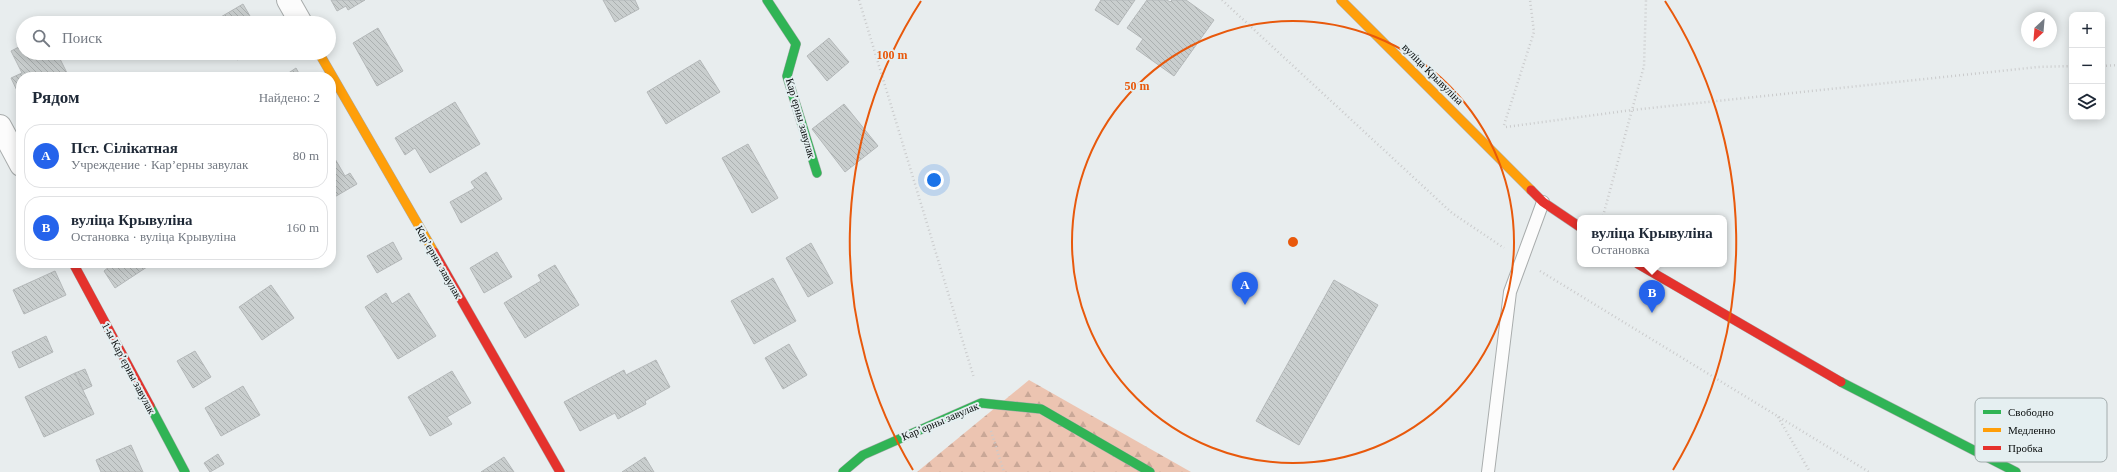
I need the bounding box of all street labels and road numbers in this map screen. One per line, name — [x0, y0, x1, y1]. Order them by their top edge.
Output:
street label: вуліца Крывуліна — [1400, 41, 1466, 107]
street label: Карʼерны завулак — [784, 77, 818, 160]
street label: Карʼерны завулак — [413, 223, 465, 301]
street label: 1-ы Карʼерны завулак — [100, 320, 158, 416]
street label: Карʼерны завулак — [900, 399, 981, 443]

